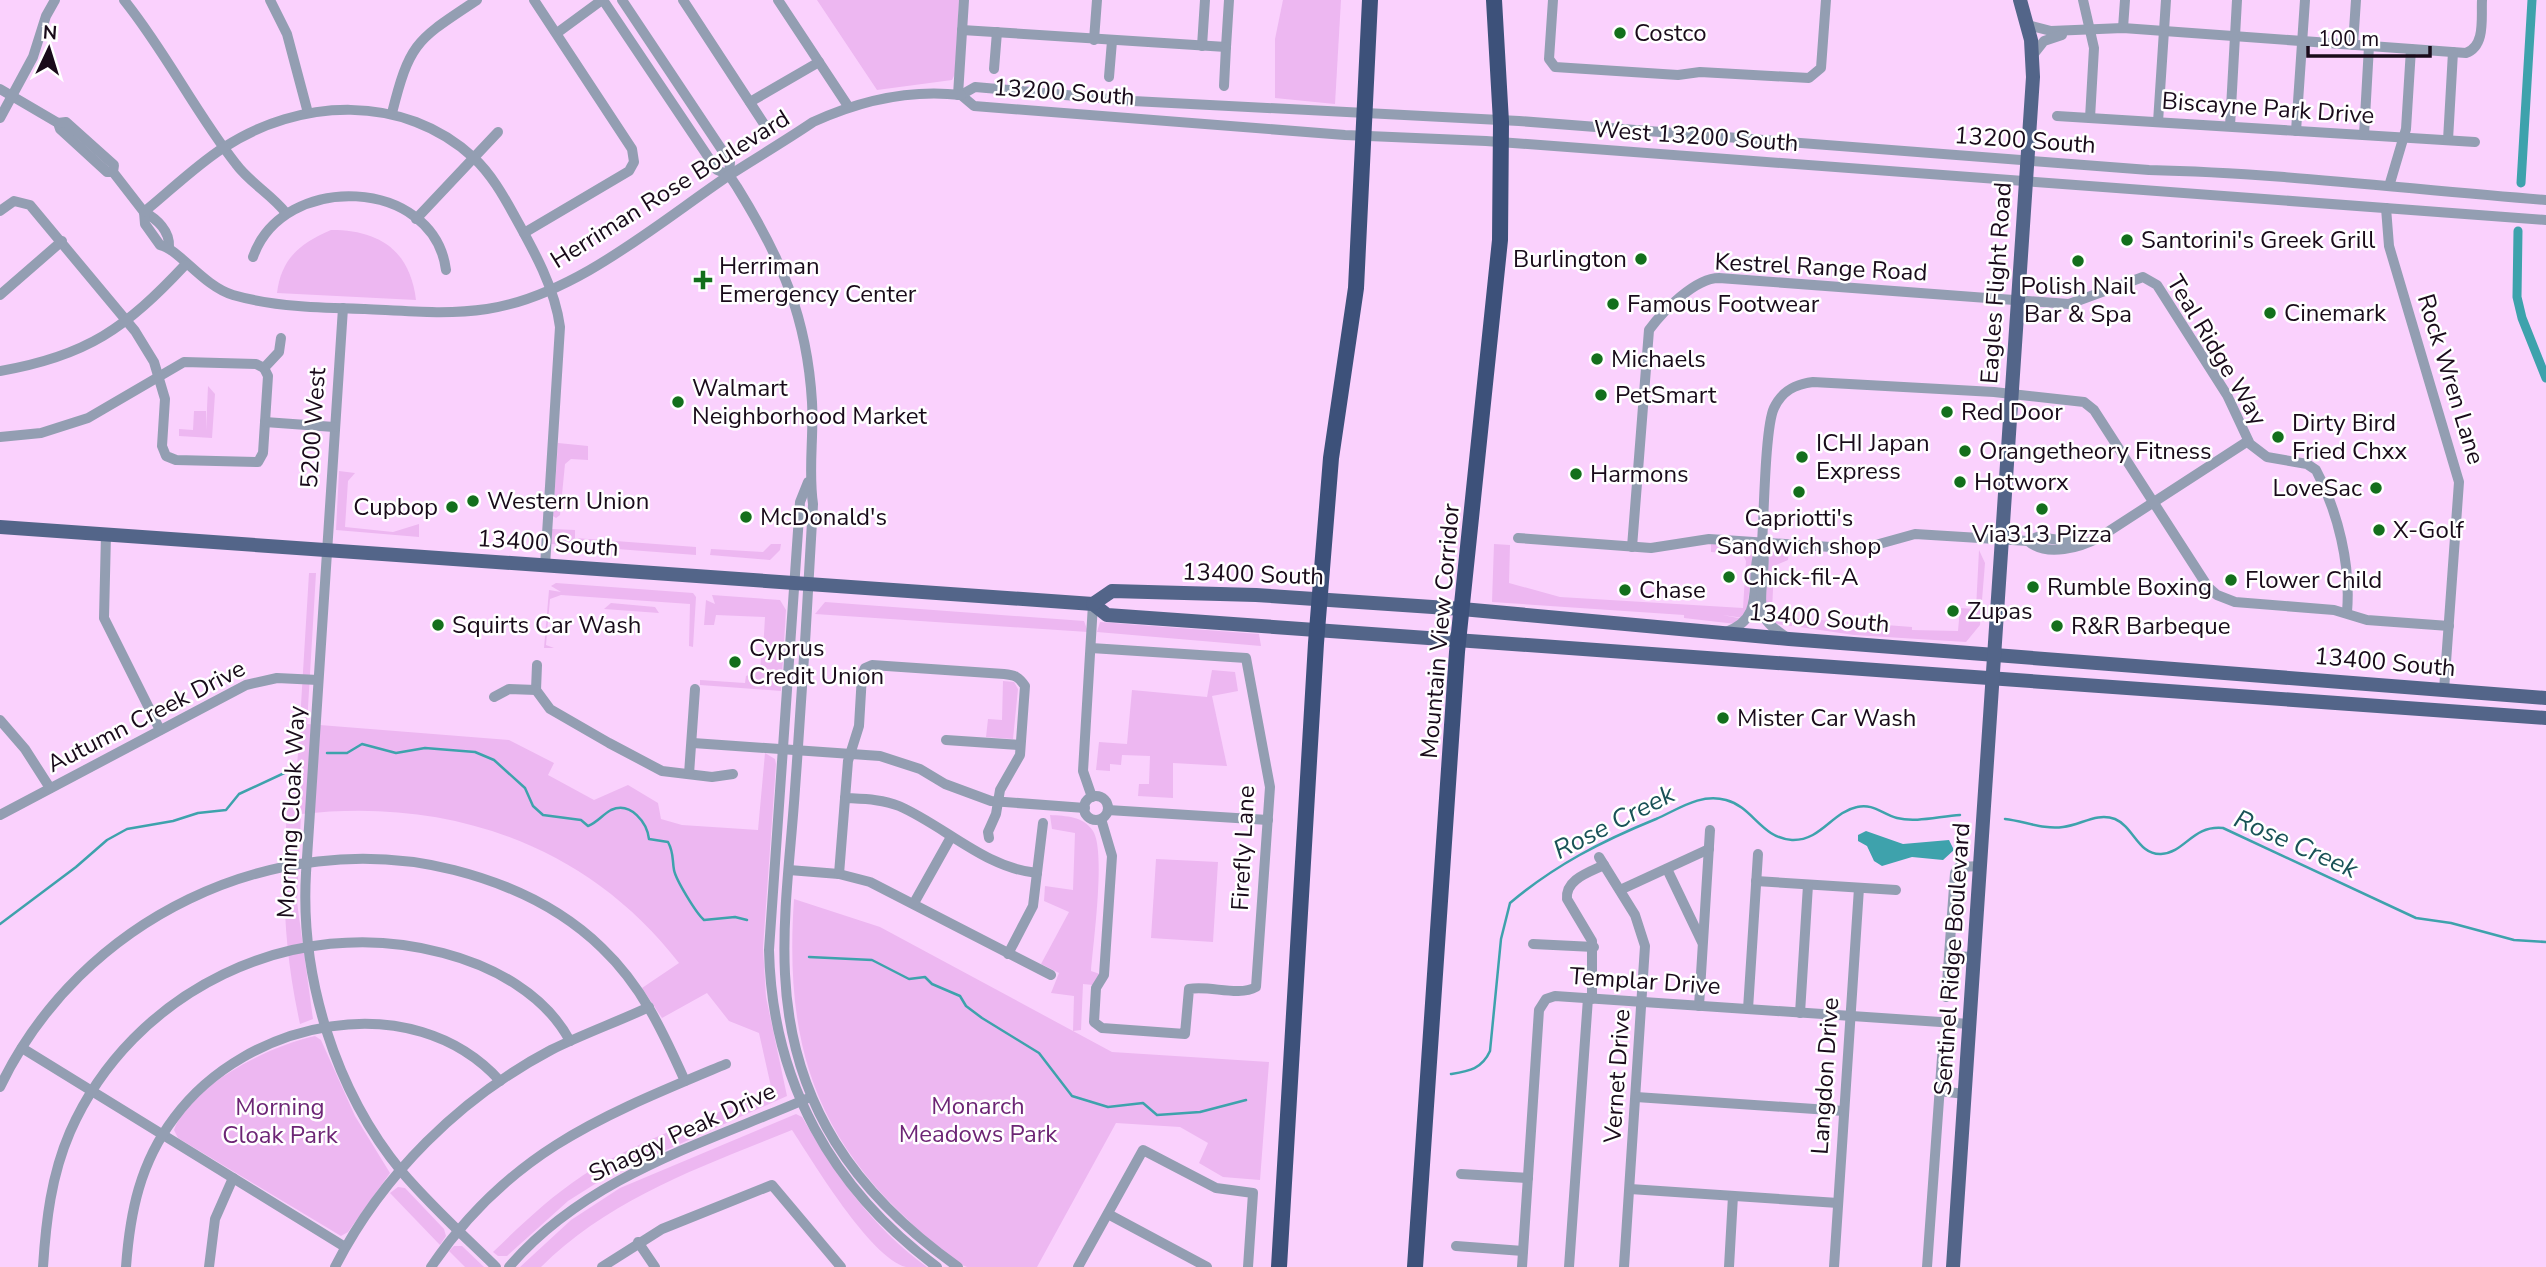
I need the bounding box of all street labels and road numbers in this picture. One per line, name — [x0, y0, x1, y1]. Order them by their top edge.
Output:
street label: 13200 South — [992, 71, 1136, 113]
street label: Biscayne Park Drive — [2161, 85, 2375, 131]
street label: Herriman Rose Boulevard — [544, 102, 796, 276]
street label: West 13200 South — [1592, 113, 1800, 159]
street label: 13200 South — [1953, 119, 2097, 161]
street label: Eagles Flight Road — [1973, 181, 2019, 385]
street label: Kestrel Range Road — [1714, 245, 1928, 289]
street label: Teal Ridge Way — [2160, 269, 2275, 432]
street label: Rock Wren Lane — [2410, 290, 2492, 468]
street label: 5200 West — [293, 366, 333, 490]
street label: Mountain View Corridor — [1413, 502, 1467, 760]
street label: 13400 South — [476, 522, 620, 564]
street label: 13400 South — [1182, 556, 1324, 592]
street label: 13400 South — [1747, 596, 1891, 640]
street label: 13400 South — [2313, 640, 2457, 684]
street label: Autumn Creek Drive — [41, 652, 251, 780]
street label: Morning Cloak Way — [269, 704, 313, 919]
street label: Firefly Lane — [1224, 785, 1262, 911]
street label: Sentinel Ridge Boulevard — [1927, 822, 1977, 1096]
street label: Templar Drive — [1568, 960, 1722, 1002]
street label: Langdon Drive — [1804, 996, 1846, 1156]
street label: Vernet Drive — [1596, 1008, 1638, 1145]
street label: Shaggy Peak Drive — [583, 1075, 781, 1189]

